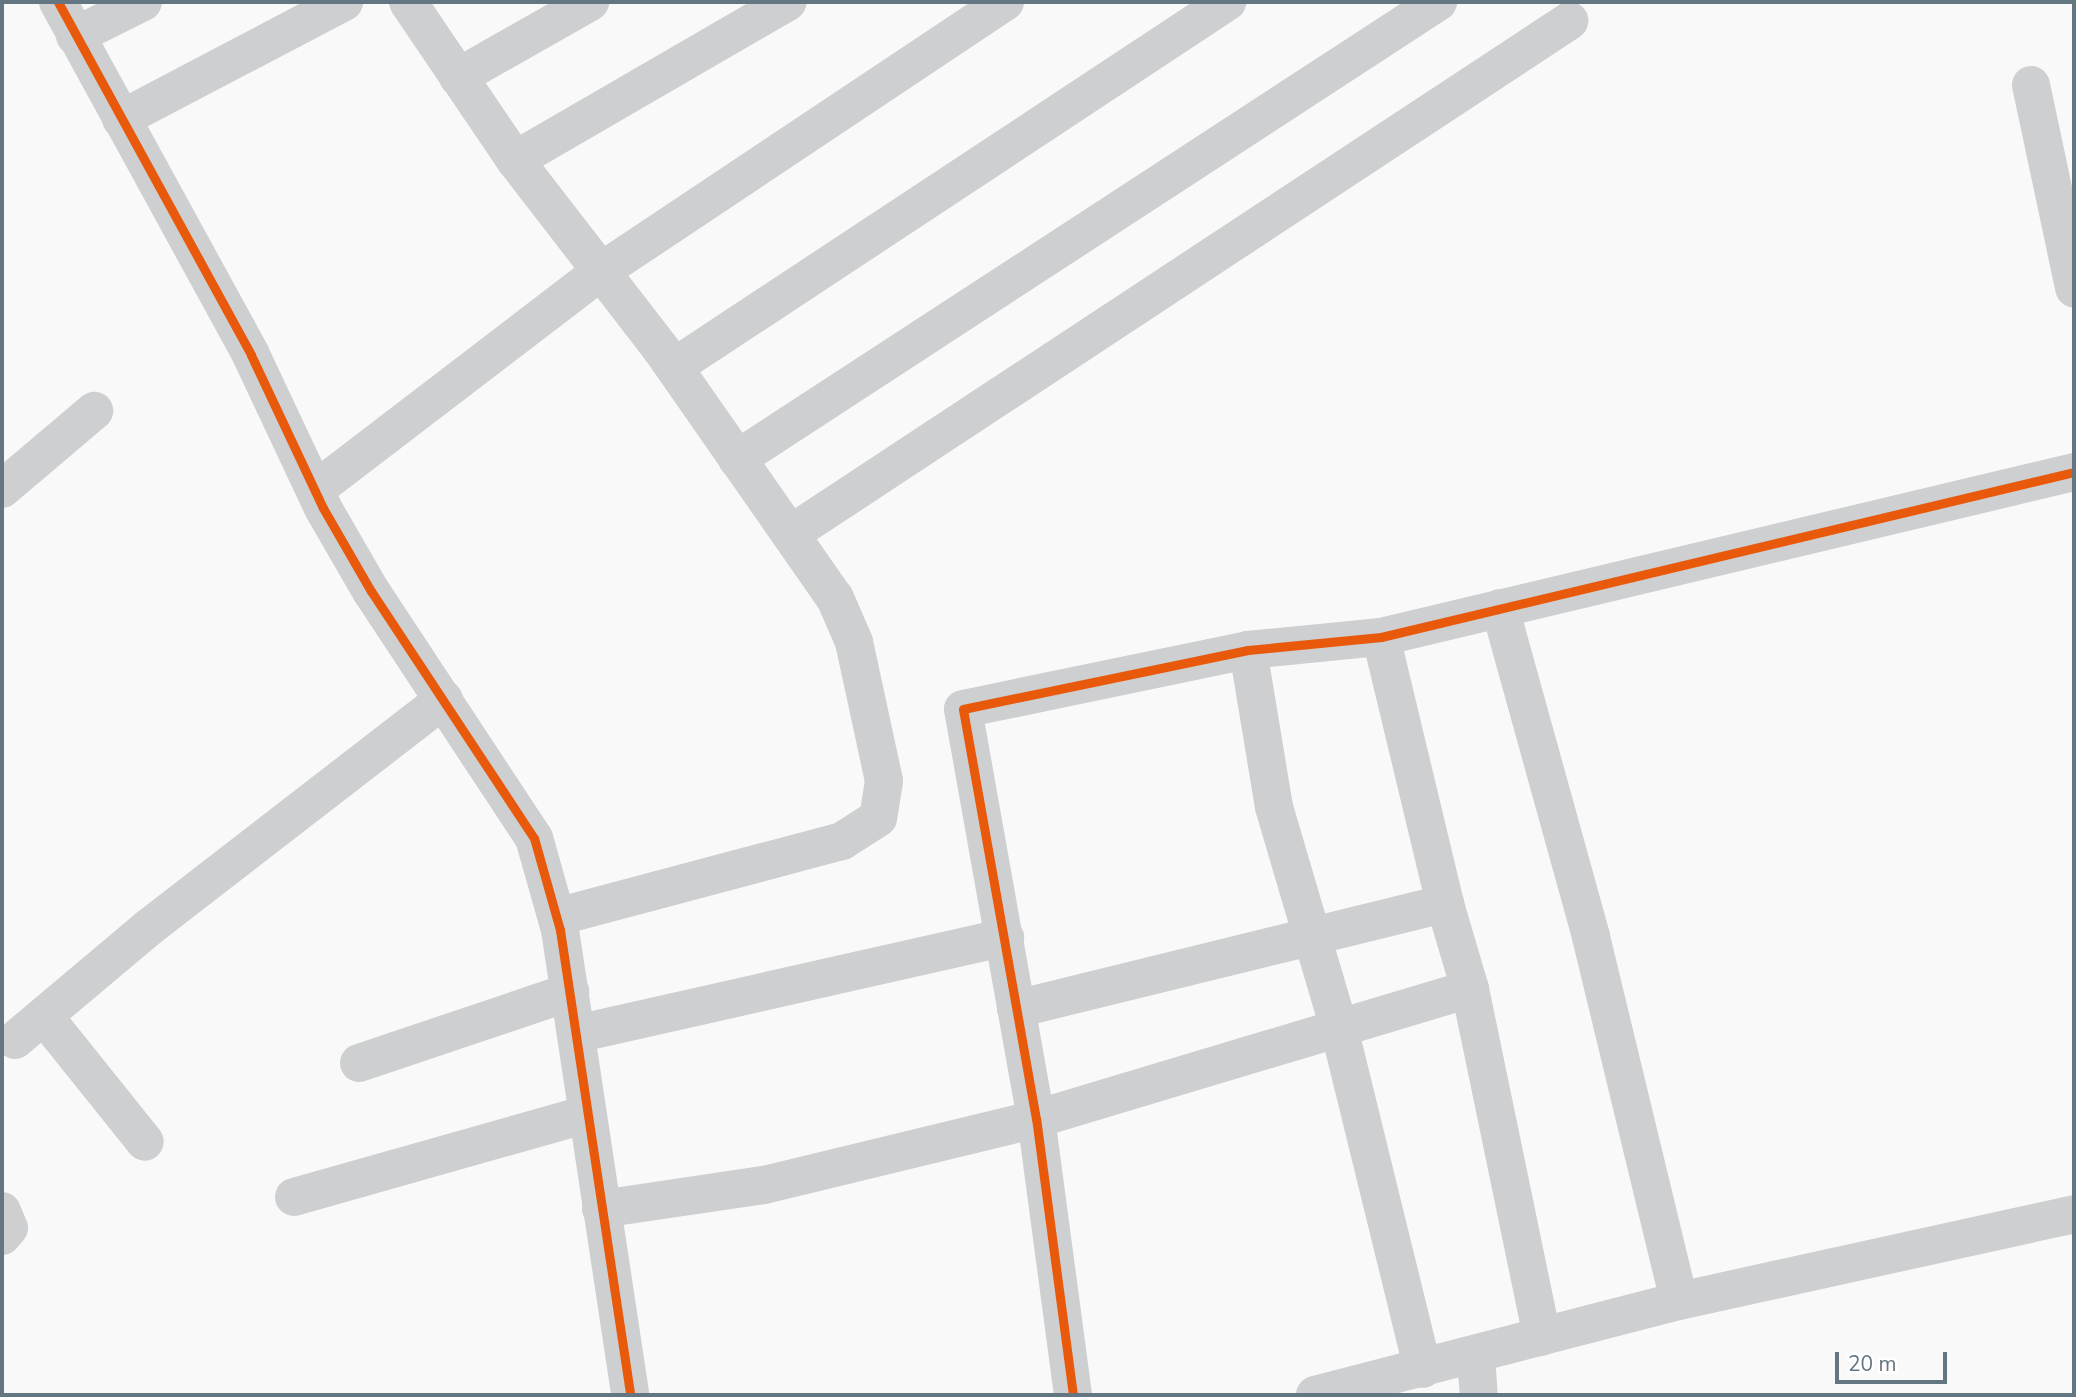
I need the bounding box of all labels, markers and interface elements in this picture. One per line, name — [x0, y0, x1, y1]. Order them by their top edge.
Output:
scale bar — [1838, 1338, 1950, 1382]
text: 20 m — [1848, 1350, 1897, 1378]

